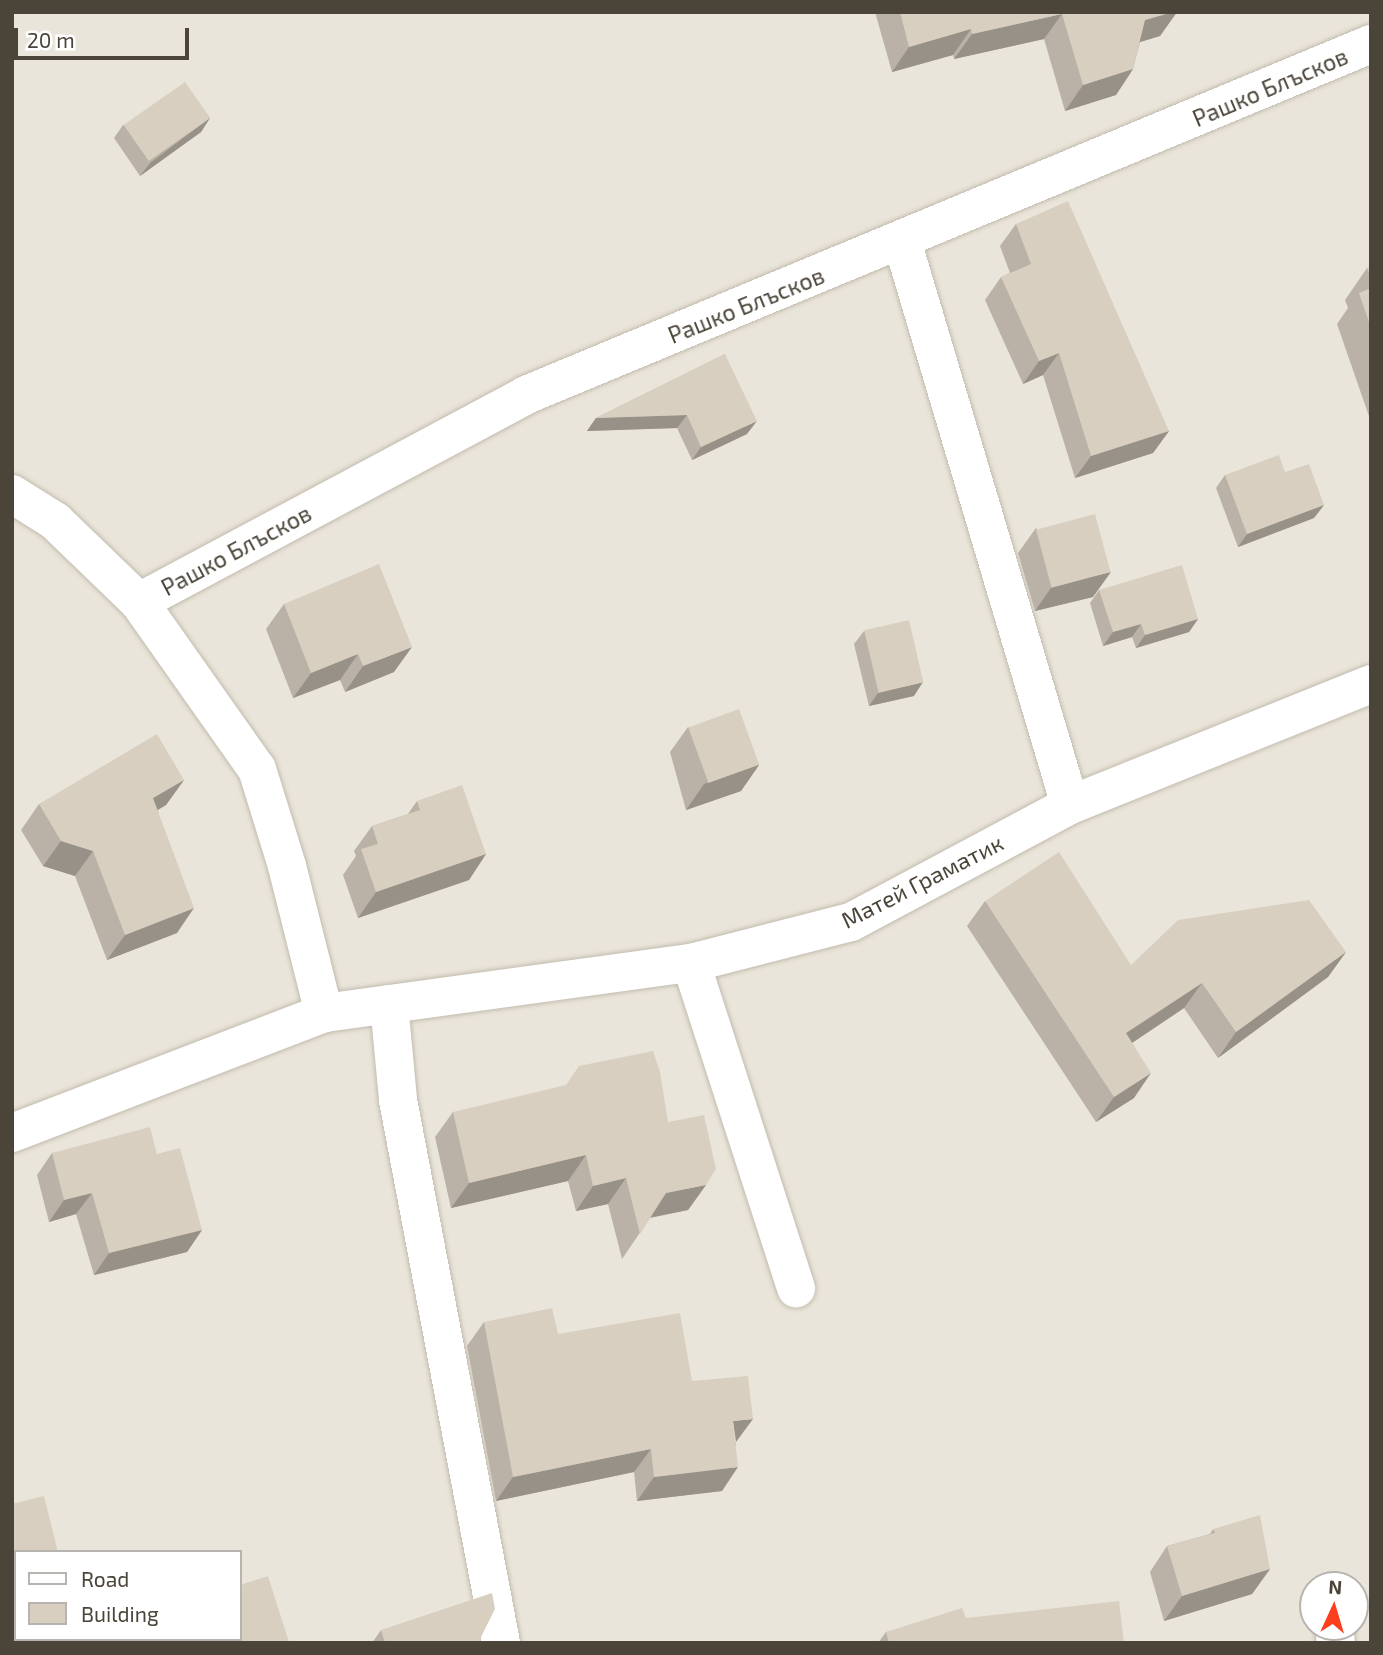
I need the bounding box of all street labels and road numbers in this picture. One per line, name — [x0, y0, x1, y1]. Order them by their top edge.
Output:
street label: Рашко Блъсков — [1188, 42, 1352, 132]
street label: Рашко Блъсков — [664, 261, 828, 349]
street label: Рашко Блъсков — [156, 499, 316, 601]
street label: Матей Граматик — [837, 828, 1007, 934]

